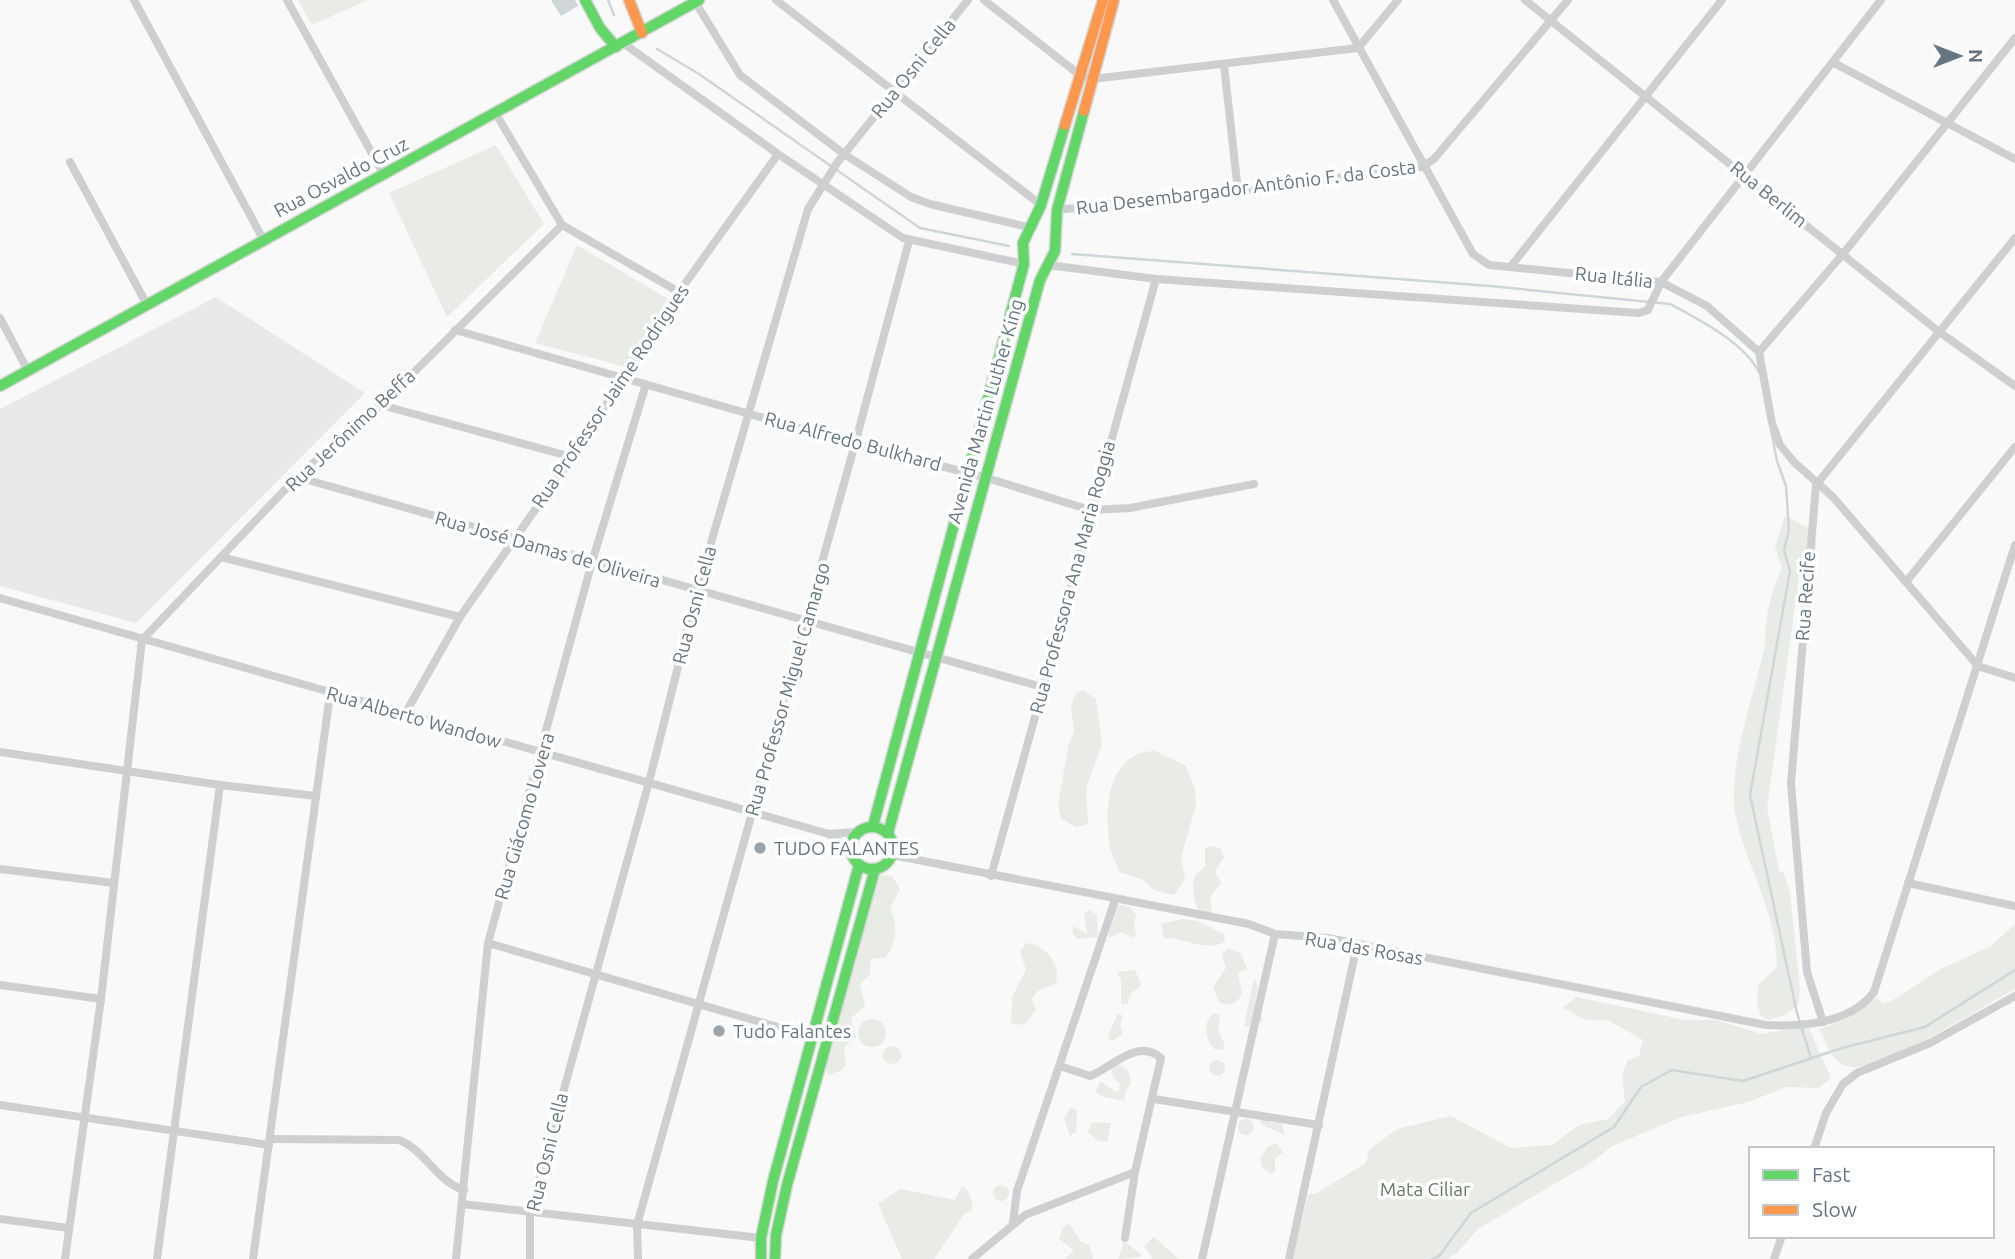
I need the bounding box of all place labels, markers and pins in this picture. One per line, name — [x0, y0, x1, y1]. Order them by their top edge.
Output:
place label: TUDO FALANTES — [774, 837, 919, 859]
marker: TUDO FALANTES — [752, 840, 768, 856]
place label: Tudo Falantes — [733, 1020, 851, 1042]
marker: Tudo Falantes — [711, 1023, 727, 1039]

